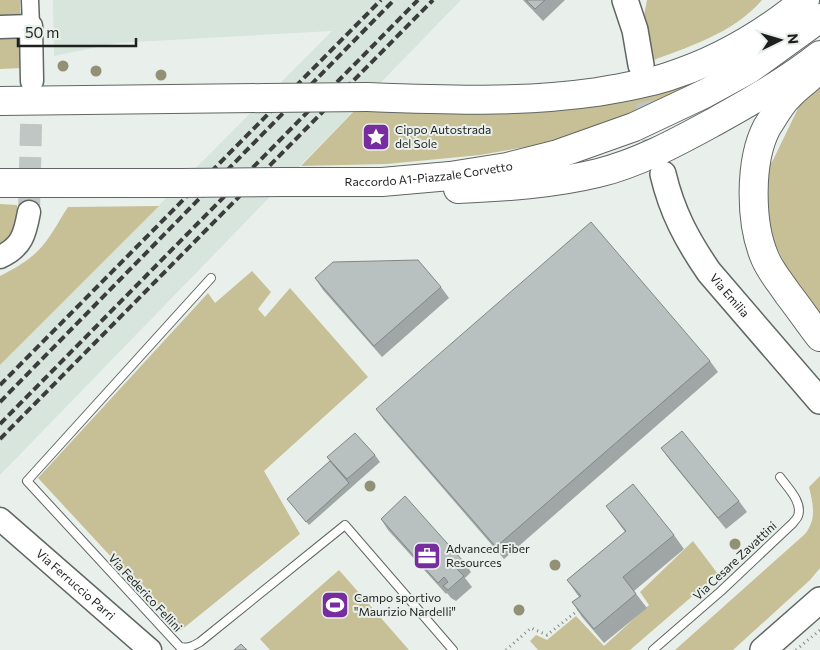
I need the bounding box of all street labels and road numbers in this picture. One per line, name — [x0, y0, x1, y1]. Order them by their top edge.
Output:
street label: Raccordo A1-Piazzale Corvetto — [344, 158, 514, 188]
street label: Via Emilia — [707, 270, 753, 320]
street label: Via Cesare Zavattini — [690, 518, 779, 602]
street label: Via Ferruccio Parri — [34, 546, 118, 622]
street label: Via Federico Fellini — [106, 550, 185, 634]

